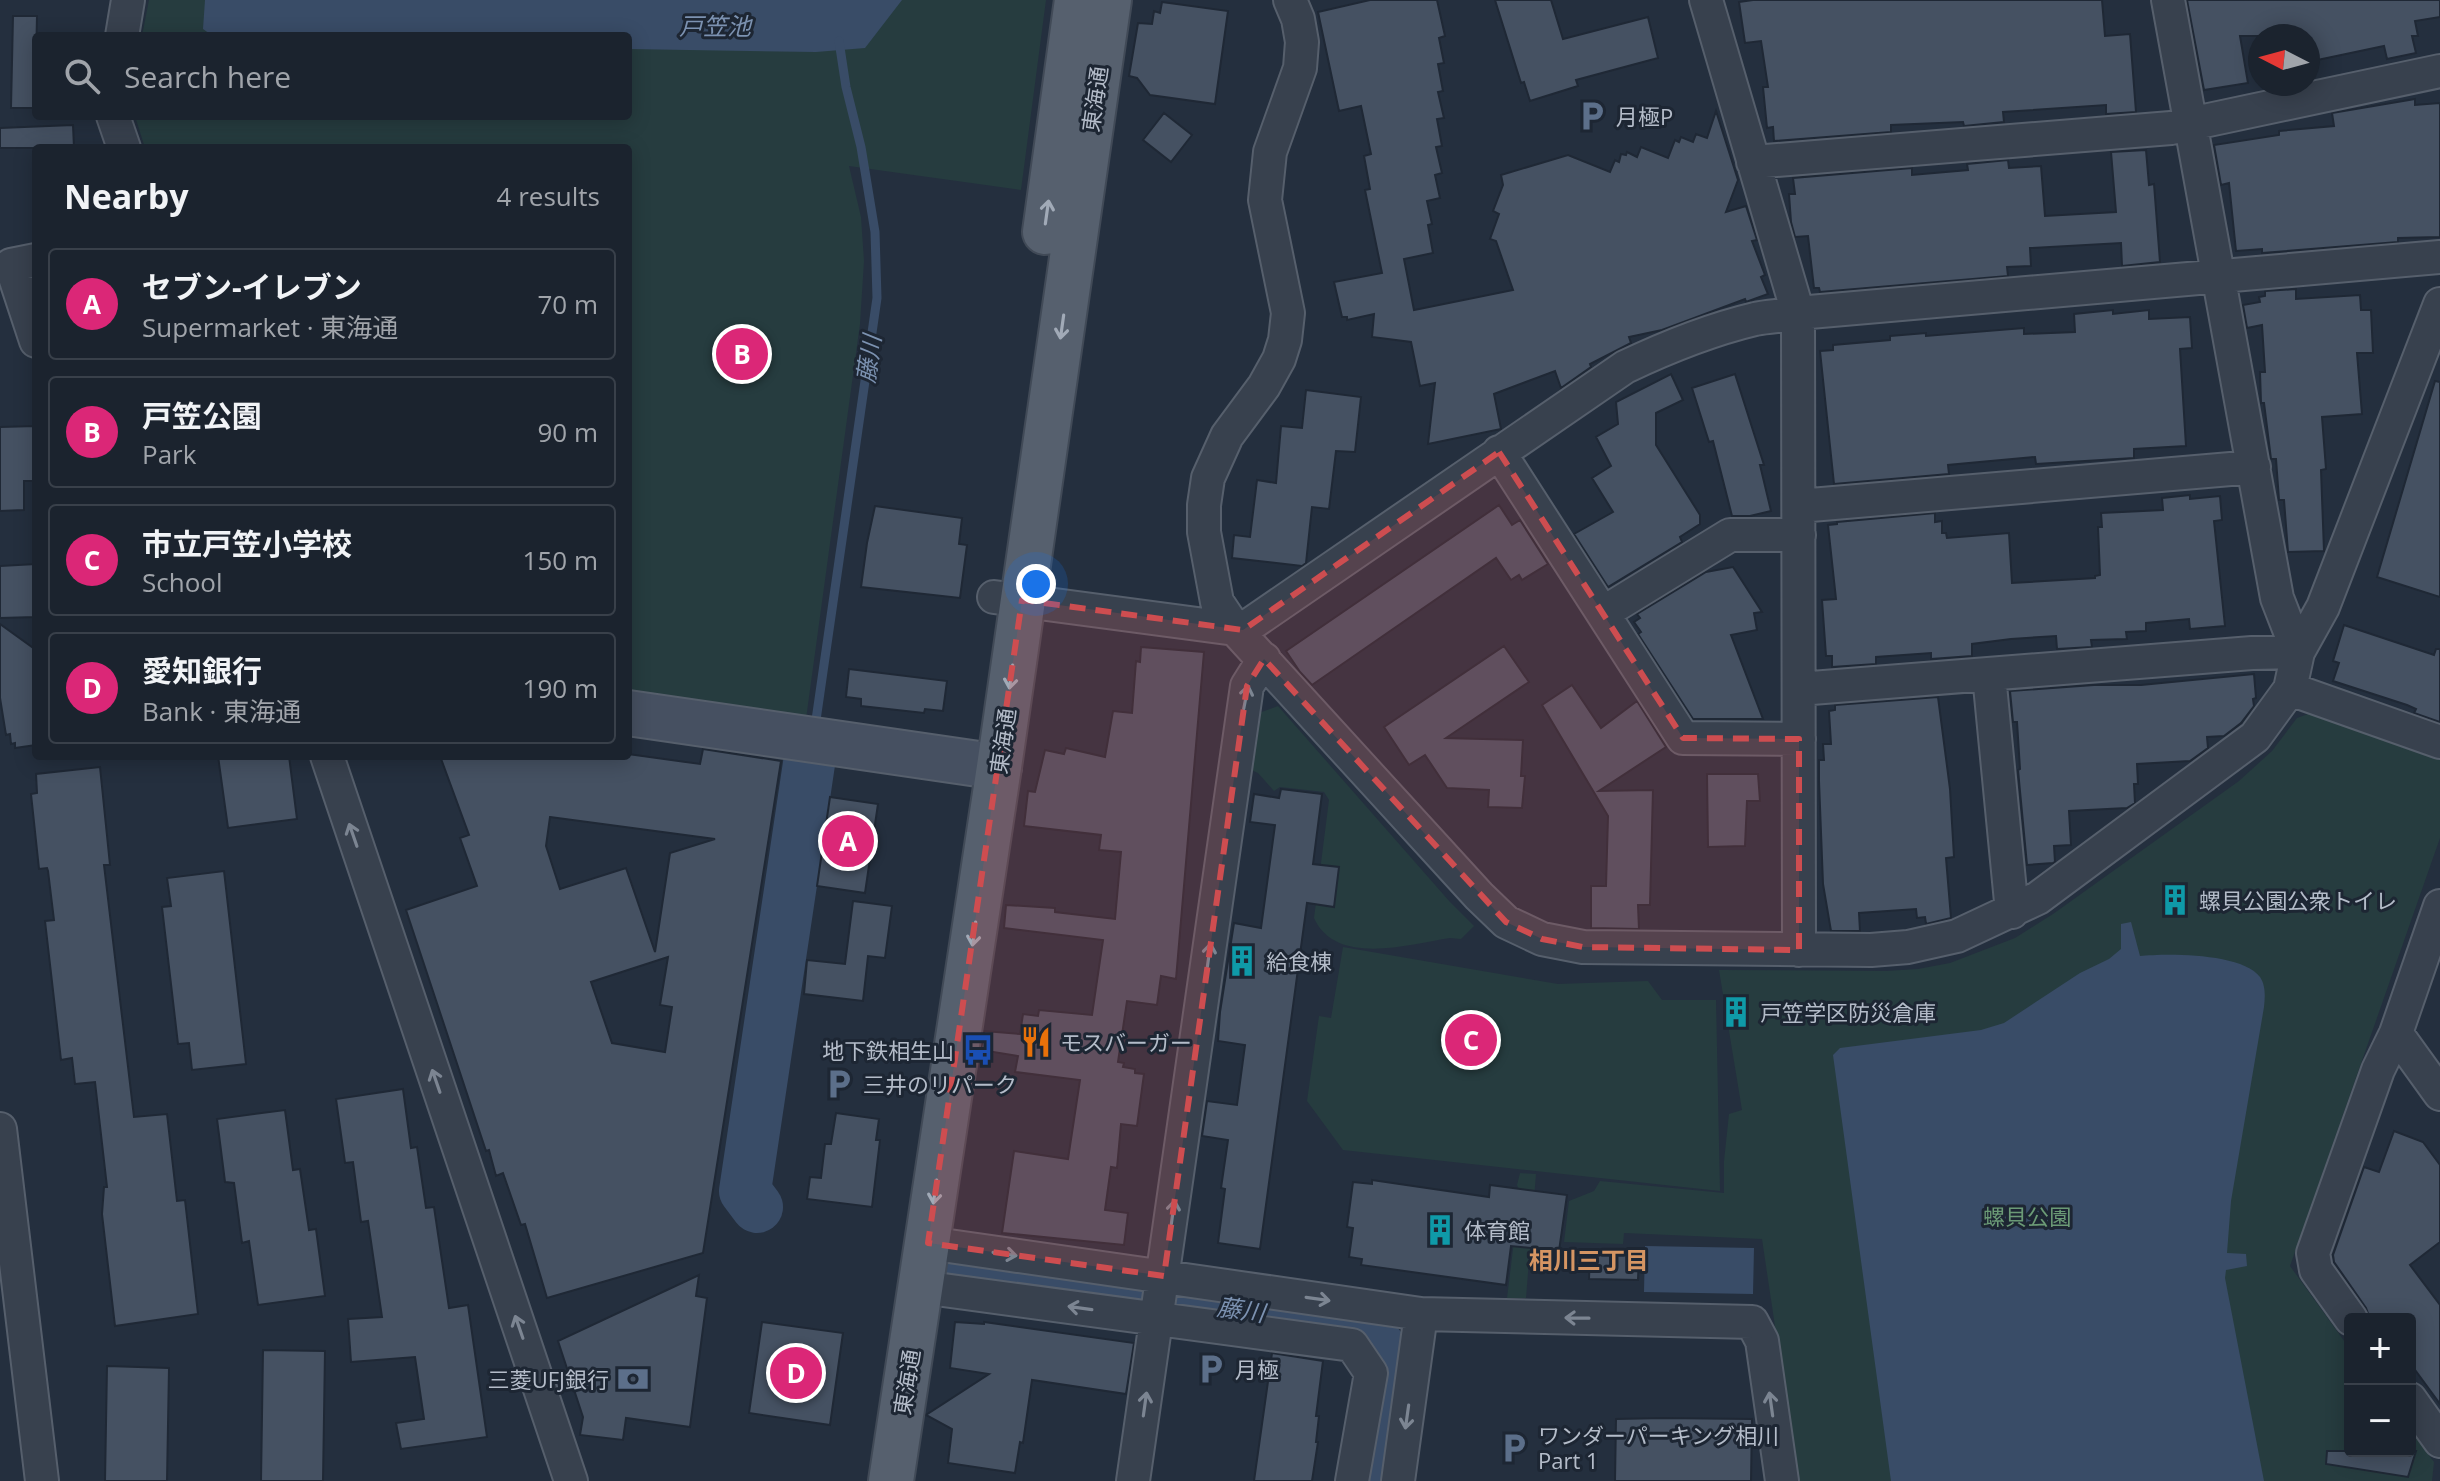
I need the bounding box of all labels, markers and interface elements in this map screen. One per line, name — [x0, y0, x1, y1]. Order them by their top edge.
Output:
water label: 戸笠池 — [679, 9, 753, 42]
north arrow — [2248, 24, 2320, 96]
search box — [32, 32, 632, 120]
icon: search — [60, 54, 104, 98]
text: Search here — [124, 56, 291, 97]
street label: 東海通 — [1075, 64, 1113, 134]
parking icon: 月極P — [1575, 99, 1609, 133]
place label: 月極P — [1616, 101, 1673, 131]
text: Nearby — [64, 173, 189, 219]
text: 4 results — [497, 178, 600, 214]
one-way arrow — [1040, 200, 1055, 225]
text: セブン-イレブン — [142, 266, 362, 307]
text: A — [83, 286, 101, 322]
text: 70 m — [537, 286, 598, 322]
text: Supermarket · 東海通 — [142, 309, 398, 345]
one-way arrow — [1054, 313, 1069, 339]
pin: B — [716, 324, 768, 384]
water label: 藤川 — [848, 330, 888, 385]
text: 戸笠公園 — [142, 395, 262, 436]
text: B — [83, 414, 101, 450]
text: 90 m — [537, 414, 598, 450]
text: Park — [142, 436, 196, 472]
text: 市立戸笠小学校 — [142, 523, 352, 564]
text: C — [84, 542, 100, 578]
text: 150 m — [523, 542, 598, 578]
text: School — [142, 564, 223, 600]
your location — [1016, 564, 1056, 604]
text: 愛知銀行 — [142, 650, 262, 691]
one-way arrow — [1003, 664, 1018, 689]
text: D — [82, 670, 102, 706]
text: 190 m — [523, 670, 598, 706]
one-way arrow — [1239, 685, 1254, 711]
text: Bank · 東海通 — [142, 693, 301, 729]
street label: 東海通 — [983, 706, 1021, 776]
pin: A — [822, 811, 874, 871]
one-way arrow — [345, 822, 360, 847]
building icon: 螺貝公園公衆トイレ — [2158, 883, 2192, 917]
place label: 螺貝公園公衆トイレ — [2199, 885, 2397, 915]
one-way arrow — [966, 921, 981, 947]
one-way arrow — [1202, 942, 1217, 968]
building icon: 給食棟 — [1225, 944, 1259, 978]
place label: 給食棟 — [1266, 946, 1332, 976]
building icon: 戸笠学区防災倉庫 — [1719, 995, 1753, 1029]
place label: 戸笠学区防災倉庫 — [1760, 997, 1936, 1027]
pin: C — [1445, 1010, 1497, 1070]
restaurant icon: モスバーガー — [1019, 1025, 1053, 1059]
place label: モスバーガー — [1060, 1027, 1192, 1057]
bus stop icon: 地下鉄相生山 — [961, 1033, 995, 1067]
place label: 地下鉄相生山 — [822, 1035, 954, 1065]
parking icon: 三井のリパーク — [822, 1067, 856, 1101]
one-way arrow — [428, 1069, 442, 1094]
place label: 三井のリパーク — [863, 1069, 1017, 1099]
one-way arrow — [927, 1178, 942, 1204]
one-way arrow — [1166, 1200, 1181, 1225]
park label: 螺貝公園 — [1983, 1201, 2071, 1231]
building icon: 体育館 — [1423, 1213, 1457, 1247]
place label: 体育館 — [1464, 1215, 1530, 1245]
district label: 相川三丁目 — [1529, 1243, 1649, 1276]
one-way arrow — [992, 1247, 1017, 1262]
water label: 藤川 — [1215, 1289, 1270, 1329]
one-way arrow — [1305, 1292, 1330, 1307]
one-way arrow — [1068, 1300, 1093, 1315]
one-way arrow — [1564, 1310, 1591, 1325]
map controls — [2344, 1313, 2416, 1457]
button: + — [2344, 1313, 2416, 1385]
one-way arrow — [510, 1315, 525, 1340]
pin: D — [770, 1343, 822, 1403]
street label: 東海通 — [886, 1347, 926, 1417]
parking icon: 月極 — [1194, 1352, 1228, 1386]
place label: 月極 — [1235, 1354, 1279, 1384]
bank icon: 三菱UFJ銀行 — [616, 1362, 650, 1396]
place label: 三菱UFJ銀行 — [488, 1364, 609, 1394]
button: − — [2344, 1385, 2416, 1457]
one-way arrow — [1138, 1392, 1153, 1417]
one-way arrow — [1763, 1392, 1778, 1417]
one-way arrow — [1399, 1404, 1414, 1429]
place label: ワンダーパーキング相川 Part 1 — [1538, 1420, 1779, 1475]
parking icon: ワンダーパーキング相川 Part 1 — [1497, 1431, 1531, 1465]

